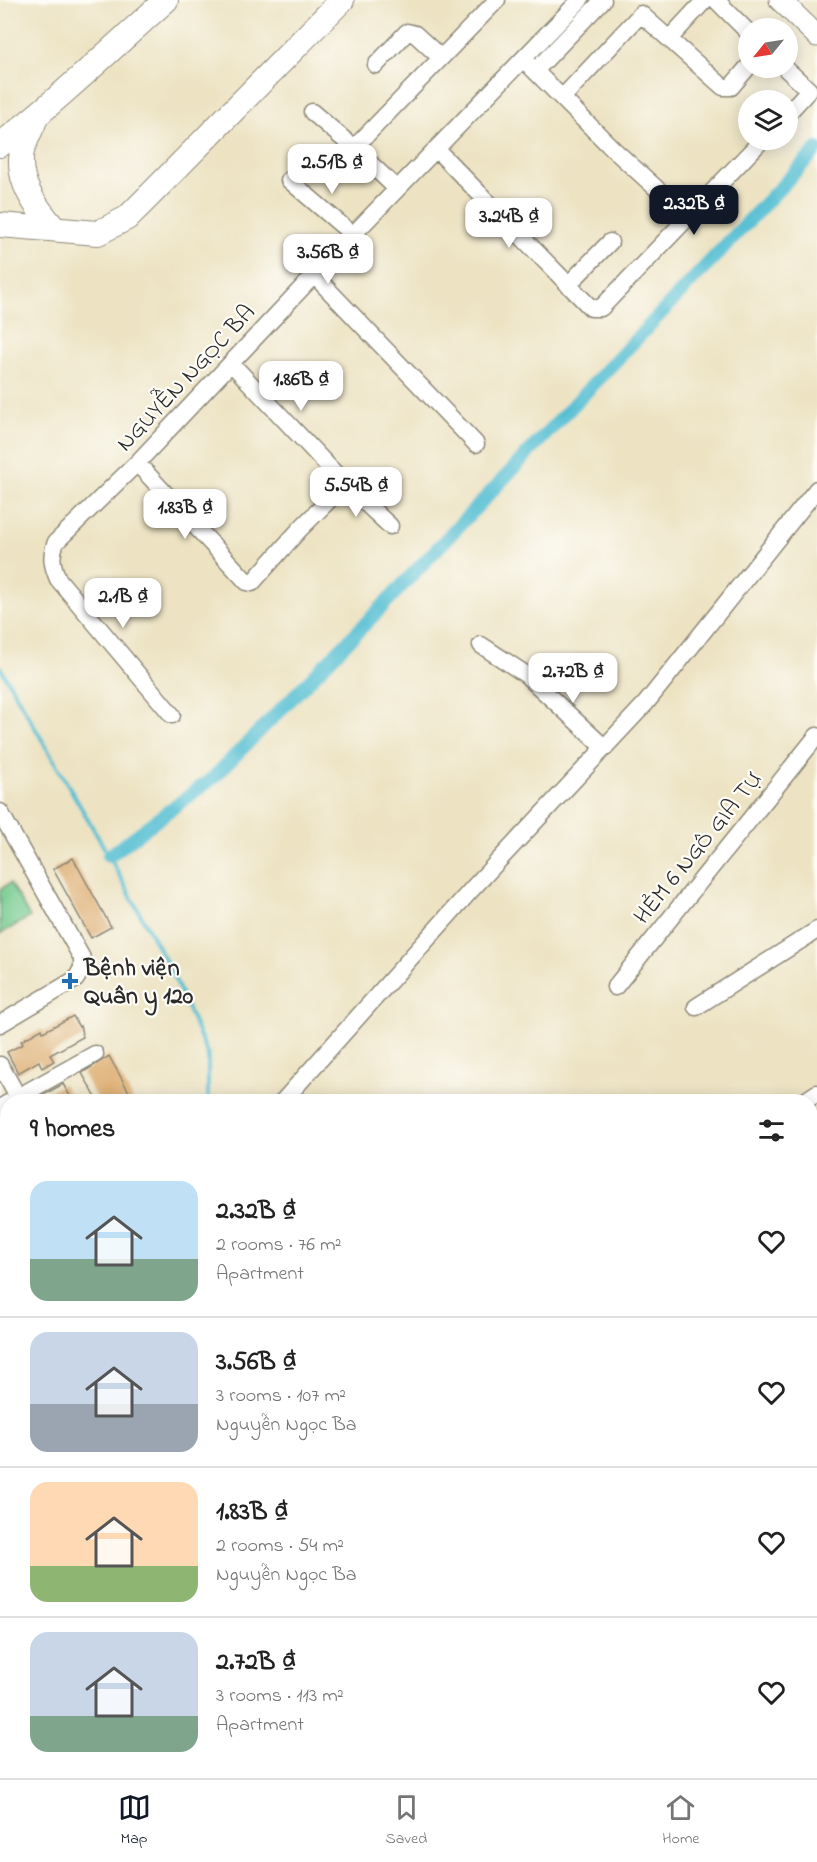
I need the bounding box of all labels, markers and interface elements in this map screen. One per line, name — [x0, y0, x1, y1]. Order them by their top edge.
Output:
north arrow — [738, 18, 798, 78]
map controls — [738, 18, 798, 150]
button: layers — [738, 90, 798, 150]
pin: 2.51B ₫ — [277, 144, 387, 195]
text: 2.51B ₫ — [302, 149, 362, 178]
pin: 2.32B ₫ — [639, 185, 749, 236]
text: 2.32B ₫ — [663, 190, 725, 219]
pin: 3.24B ₫ — [454, 198, 564, 249]
text: 3.24B ₫ — [479, 203, 539, 232]
pin: 3.56B ₫ — [273, 234, 383, 285]
text: 3.56B ₫ — [297, 239, 359, 268]
street label: NGUYỄN NGỌC BA — [108, 296, 265, 460]
pin: 1.86B ₫ — [246, 361, 356, 412]
text: 1.86B ₫ — [273, 366, 329, 395]
pin: 5.54B ₫ — [301, 467, 411, 518]
text: 5.54B ₫ — [324, 472, 388, 501]
pin: 1.83B ₫ — [130, 489, 240, 540]
text: 1.83B ₫ — [157, 494, 213, 523]
pin: 2.1B ₫ — [74, 578, 172, 629]
text: 2.1B ₫ — [98, 583, 148, 612]
pin: 2.72B ₫ — [518, 653, 628, 704]
text: 2.72B ₫ — [542, 658, 604, 687]
street label: HẺM 6 NGÔ GIA TỰ — [626, 764, 772, 933]
place label: Bệnh viện Quân y 120 — [83, 952, 194, 1016]
marker: Bệnh viện Quân y 120 — [61, 972, 79, 990]
text: 9 homes — [30, 1111, 115, 1149]
icon: filters — [755, 1114, 788, 1147]
text: 2.32B ₫ — [216, 1193, 296, 1231]
icon: home — [78, 1205, 150, 1277]
icon: heart — [755, 1225, 788, 1258]
text: 2 rooms · 76 m² — [216, 1231, 341, 1260]
text: Apartment — [216, 1260, 304, 1289]
text: 3.56B ₫ — [216, 1344, 296, 1382]
icon: home — [78, 1356, 150, 1428]
icon: heart — [755, 1376, 788, 1409]
text: 3 rooms · 107 m² — [216, 1382, 346, 1411]
text: Nguyễn Ngọc Ba — [216, 1411, 356, 1440]
text: 1.83B ₫ — [216, 1494, 288, 1532]
icon: home — [78, 1506, 150, 1578]
icon: heart — [755, 1526, 788, 1559]
text: 2 rooms · 54 m² — [216, 1532, 344, 1561]
text: Nguyễn Ngọc Ba — [216, 1561, 356, 1590]
text: 2.72B ₫ — [216, 1644, 296, 1682]
icon: home — [78, 1656, 150, 1728]
icon: heart — [755, 1676, 788, 1709]
text: 3 rooms · 113 m² — [216, 1682, 344, 1711]
text: Apartment — [216, 1711, 304, 1740]
tab: Map — [118, 1791, 151, 1851]
tab: Saved — [386, 1791, 427, 1851]
tab: Home — [662, 1791, 699, 1851]

